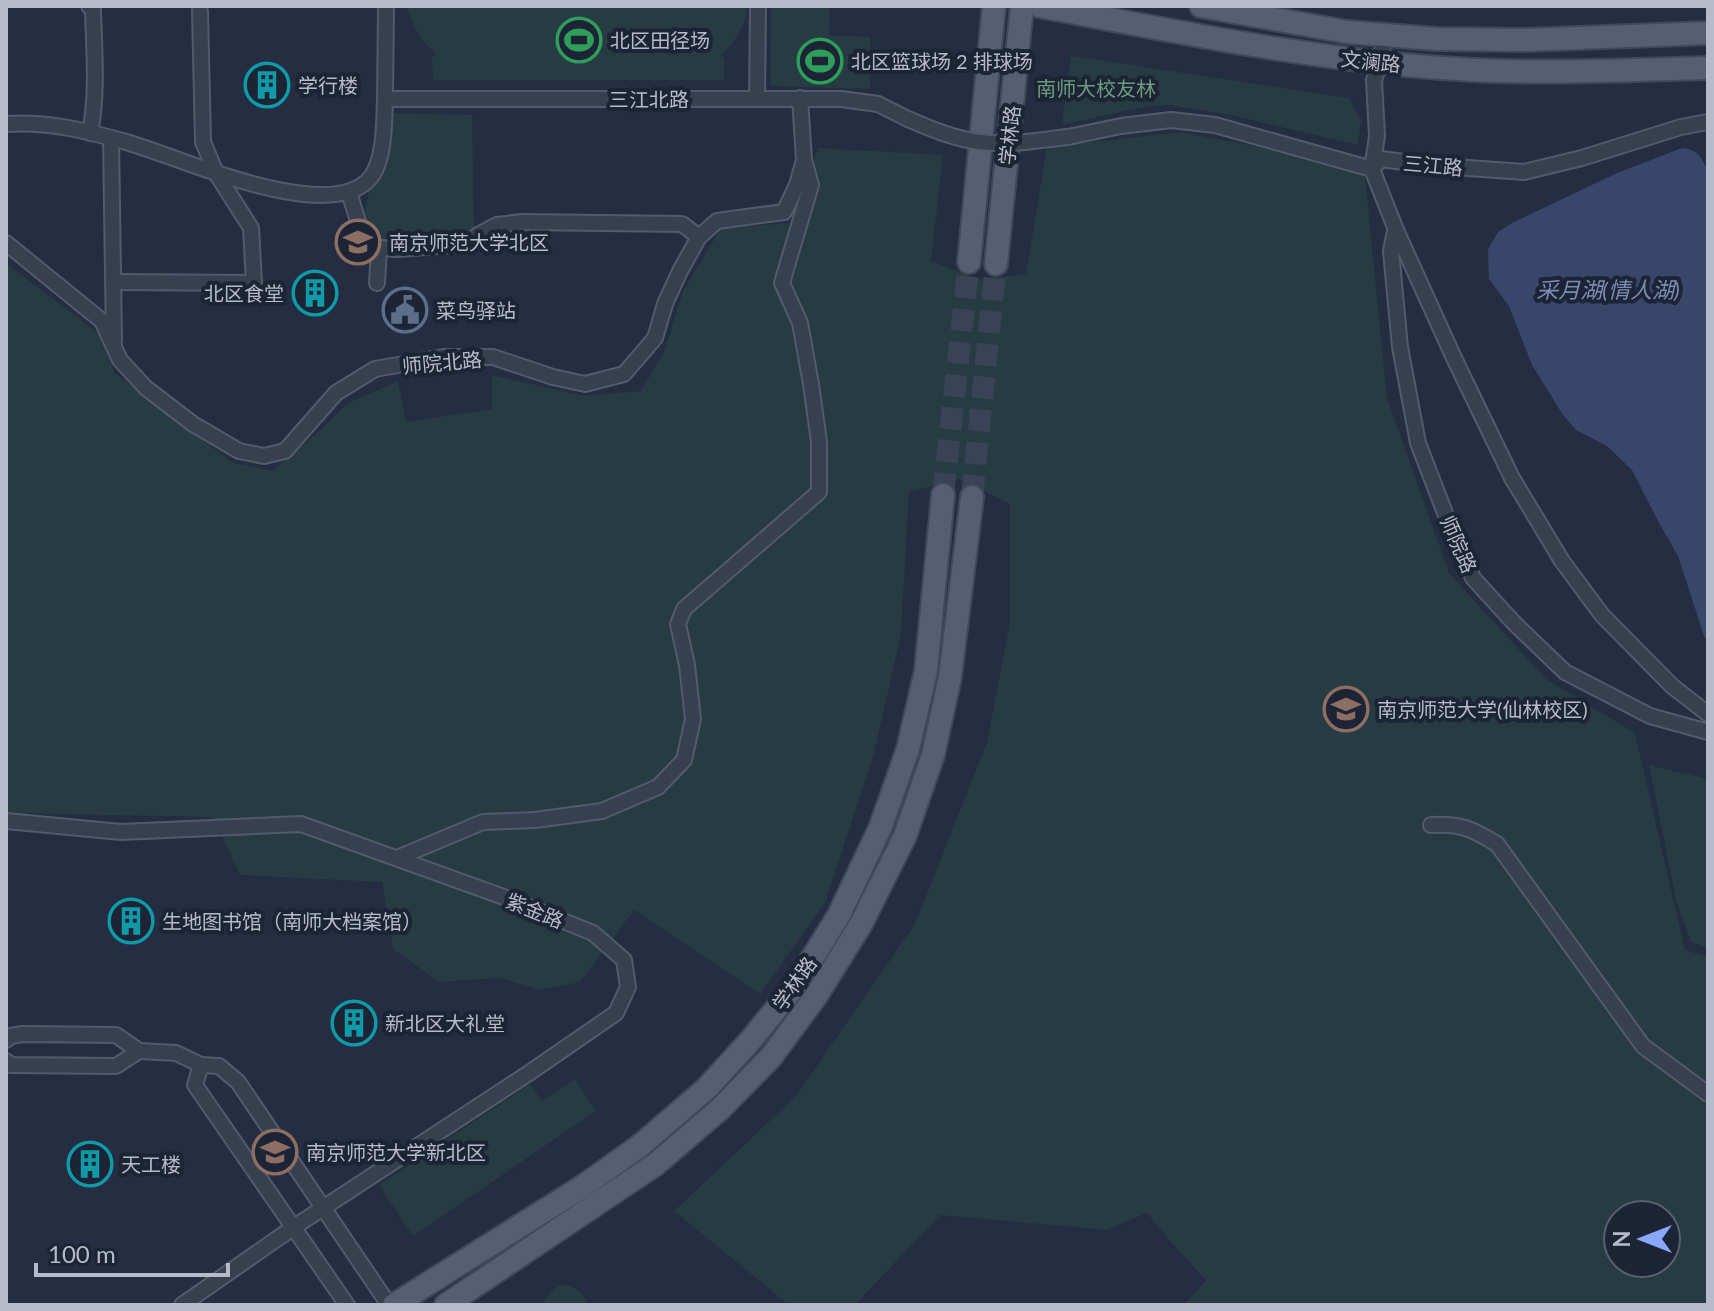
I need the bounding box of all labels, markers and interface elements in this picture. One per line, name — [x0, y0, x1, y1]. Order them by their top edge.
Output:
sports icon: 北区田径场 — [555, 16, 603, 64]
place label: 北区田径场 — [610, 28, 710, 52]
sports icon: 北区篮球场 2 排球场 — [796, 37, 844, 85]
street label: 文澜路 — [1340, 46, 1402, 76]
place label: 北区篮球场 2 排球场 — [851, 49, 1033, 73]
building icon: 学行楼 — [243, 61, 291, 109]
place label: 学行楼 — [298, 73, 358, 97]
park label: 南师大校友林 — [1036, 76, 1156, 100]
street label: 三江北路 — [609, 87, 689, 111]
street label: 学林路 — [994, 104, 1024, 166]
street label: 三江路 — [1402, 150, 1464, 180]
school or university icon: 南京师范大学北区 — [334, 218, 382, 266]
place label: 南京师范大学北区 — [389, 230, 549, 254]
building icon: 北区食堂 — [291, 269, 339, 317]
water label: 采月湖(情人湖) — [1536, 276, 1680, 303]
place label: 北区食堂 — [204, 281, 284, 305]
public building icon: 菜鸟驿站 — [381, 286, 429, 334]
place label: 菜鸟驿站 — [436, 298, 516, 322]
street label: 师院北路 — [401, 347, 483, 377]
street label: 师院路 — [1436, 512, 1482, 576]
school or university icon: 南京师范大学(仙林校区) — [1322, 685, 1370, 733]
place label: 南京师范大学(仙林校区) — [1377, 697, 1588, 721]
street label: 紫金路 — [503, 888, 567, 932]
building icon: 生地图书馆（南师大档案馆） — [107, 897, 155, 945]
place label: 生地图书馆（南师大档案馆） — [162, 909, 422, 933]
street label: 学林路 — [767, 952, 821, 1014]
building icon: 新北区大礼堂 — [330, 999, 378, 1047]
place label: 新北区大礼堂 — [385, 1011, 505, 1035]
school or university icon: 南京师范大学新北区 — [251, 1128, 299, 1176]
building icon: 天工楼 — [66, 1140, 114, 1188]
place label: 南京师范大学新北区 — [306, 1140, 486, 1164]
place label: 天工楼 — [121, 1152, 181, 1176]
north arrow — [1602, 1199, 1682, 1279]
scale bar — [36, 1227, 228, 1277]
text: N — [1608, 1231, 1635, 1247]
text: 100 m — [48, 1239, 116, 1268]

